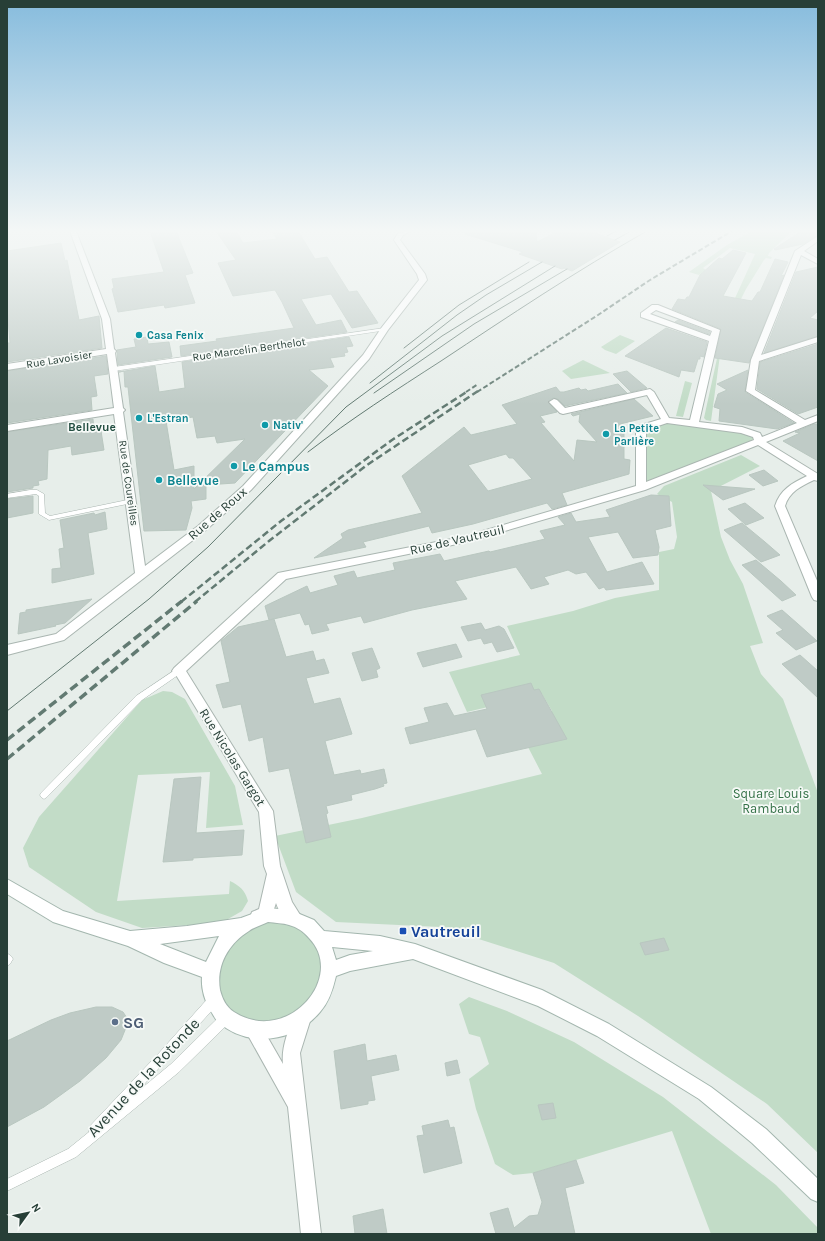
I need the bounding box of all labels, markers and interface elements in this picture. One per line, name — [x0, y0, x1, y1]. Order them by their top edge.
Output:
place label: Casa Fenix — [147, 329, 203, 342]
marker: Casa Fenix — [134, 330, 144, 340]
street label: Rue Marcelin Berthelot — [192, 335, 306, 364]
street label: Rue Lavoisier — [25, 348, 93, 371]
place label: L'Estran — [147, 412, 189, 425]
marker: L'Estran — [134, 413, 144, 423]
place label: Nativ' — [273, 419, 303, 432]
district label: Bellevue — [68, 420, 116, 434]
marker: Nativ' — [260, 420, 270, 430]
place label: La Petite Parlière — [614, 422, 659, 448]
marker: La Petite Parlière — [601, 429, 611, 439]
street label: Rue de Coureilles — [116, 439, 141, 527]
place label: Le Campus — [242, 459, 310, 474]
marker: Le Campus — [229, 461, 239, 471]
place label: Bellevue — [167, 473, 219, 488]
marker: Bellevue — [154, 475, 164, 485]
street label: Rue de Roux — [185, 484, 250, 543]
street label: Rue de Vautreuil — [408, 521, 506, 558]
street label: Rue Nicolas Gargot — [196, 706, 269, 809]
park label: Square Louis Rambaud — [733, 786, 810, 816]
place label: Vautreuil — [411, 922, 481, 941]
marker: Vautreuil — [398, 926, 408, 936]
place label: SG — [123, 1013, 144, 1032]
street label: Avenue de la Rotonde — [83, 1014, 203, 1141]
marker: SG — [110, 1017, 120, 1027]
north arrow — [8, 1193, 48, 1233]
text: N — [28, 1201, 44, 1215]

